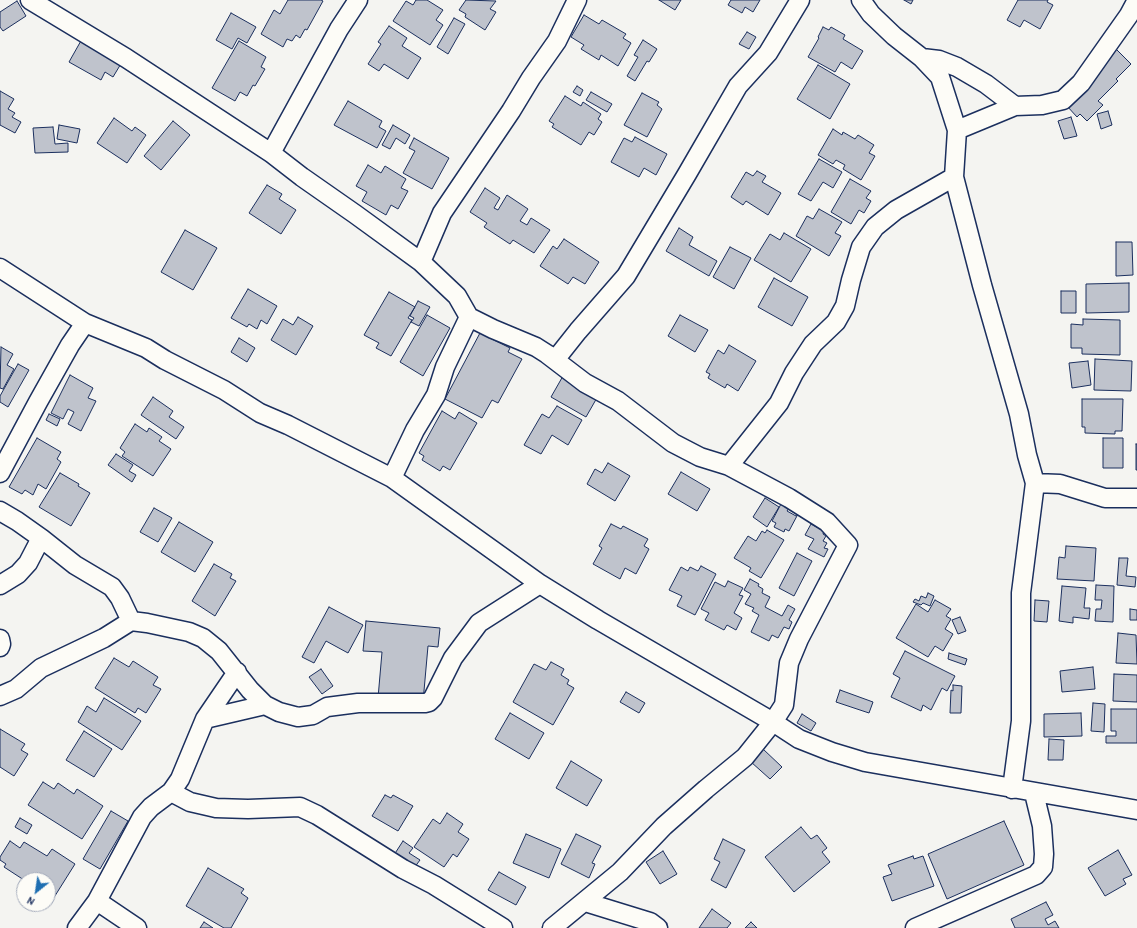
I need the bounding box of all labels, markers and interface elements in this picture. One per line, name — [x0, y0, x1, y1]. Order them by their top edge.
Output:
north arrow — [16, 872, 56, 912]
text: N — [24, 894, 37, 909]

